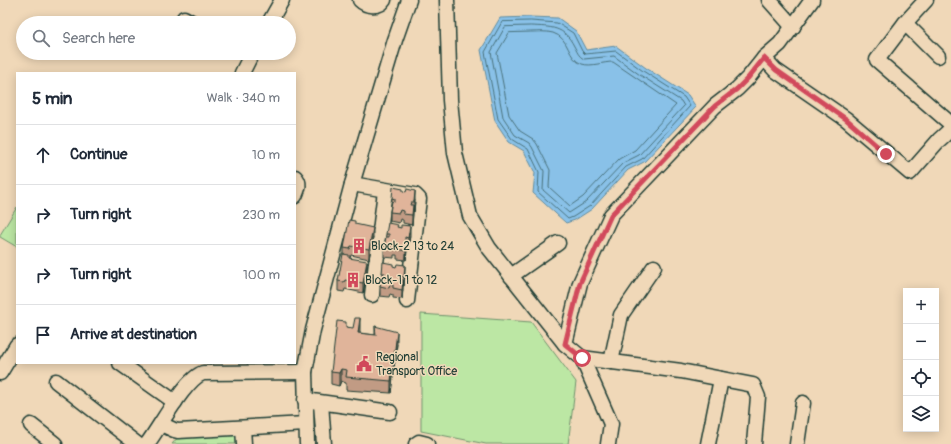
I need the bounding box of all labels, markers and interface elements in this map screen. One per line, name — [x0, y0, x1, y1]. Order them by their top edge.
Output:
search box — [16, 16, 296, 60]
icon: search — [30, 27, 52, 49]
text: Search here — [62, 29, 135, 48]
text: 5 min — [32, 88, 72, 109]
text: Walk · 340 m — [206, 90, 280, 106]
icon: ahead — [32, 144, 54, 166]
text: Continue — [70, 145, 128, 164]
route end — [877, 145, 895, 163]
text: 10 m — [252, 147, 280, 163]
icon: right — [32, 204, 54, 226]
text: Turn right — [70, 205, 131, 224]
text: 230 m — [243, 207, 280, 223]
building icon: Block-2 13 to 24 — [350, 237, 368, 255]
place label: Block-2 13 to 24 — [371, 239, 454, 254]
icon: right — [32, 264, 54, 286]
text: Turn right — [70, 265, 131, 284]
text: 100 m — [243, 267, 280, 283]
building icon: Block-1 1 to 12 — [344, 271, 362, 289]
place label: Block-1 1 to 12 — [365, 273, 437, 288]
map controls — [903, 288, 939, 432]
button: + — [903, 288, 939, 324]
icon: arrive — [32, 324, 54, 346]
button: − — [903, 324, 939, 360]
text: Arrive at destination — [70, 325, 197, 344]
route start — [573, 349, 591, 367]
place label: Regional Transport Office — [376, 350, 457, 379]
public building icon: Regional Transport Office — [355, 355, 373, 373]
button: locate — [903, 360, 939, 396]
button: layers — [903, 396, 939, 432]

